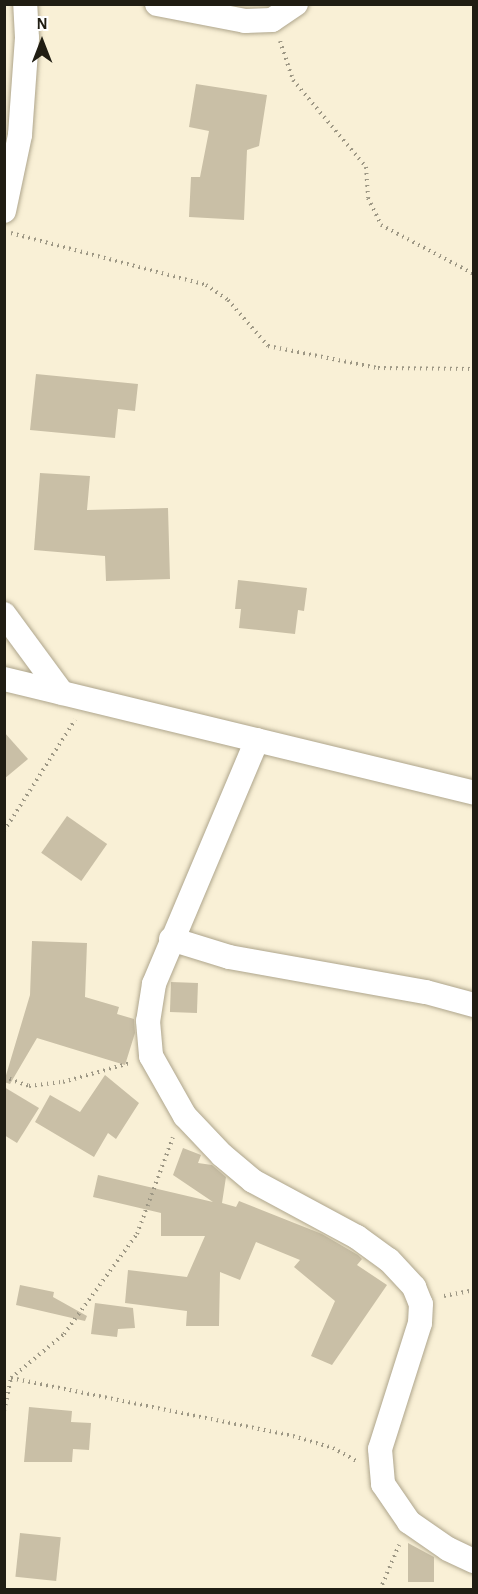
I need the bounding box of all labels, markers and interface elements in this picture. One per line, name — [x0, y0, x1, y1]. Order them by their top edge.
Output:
north arrow — [12, 12, 72, 72]
text: N — [36, 16, 48, 32]

